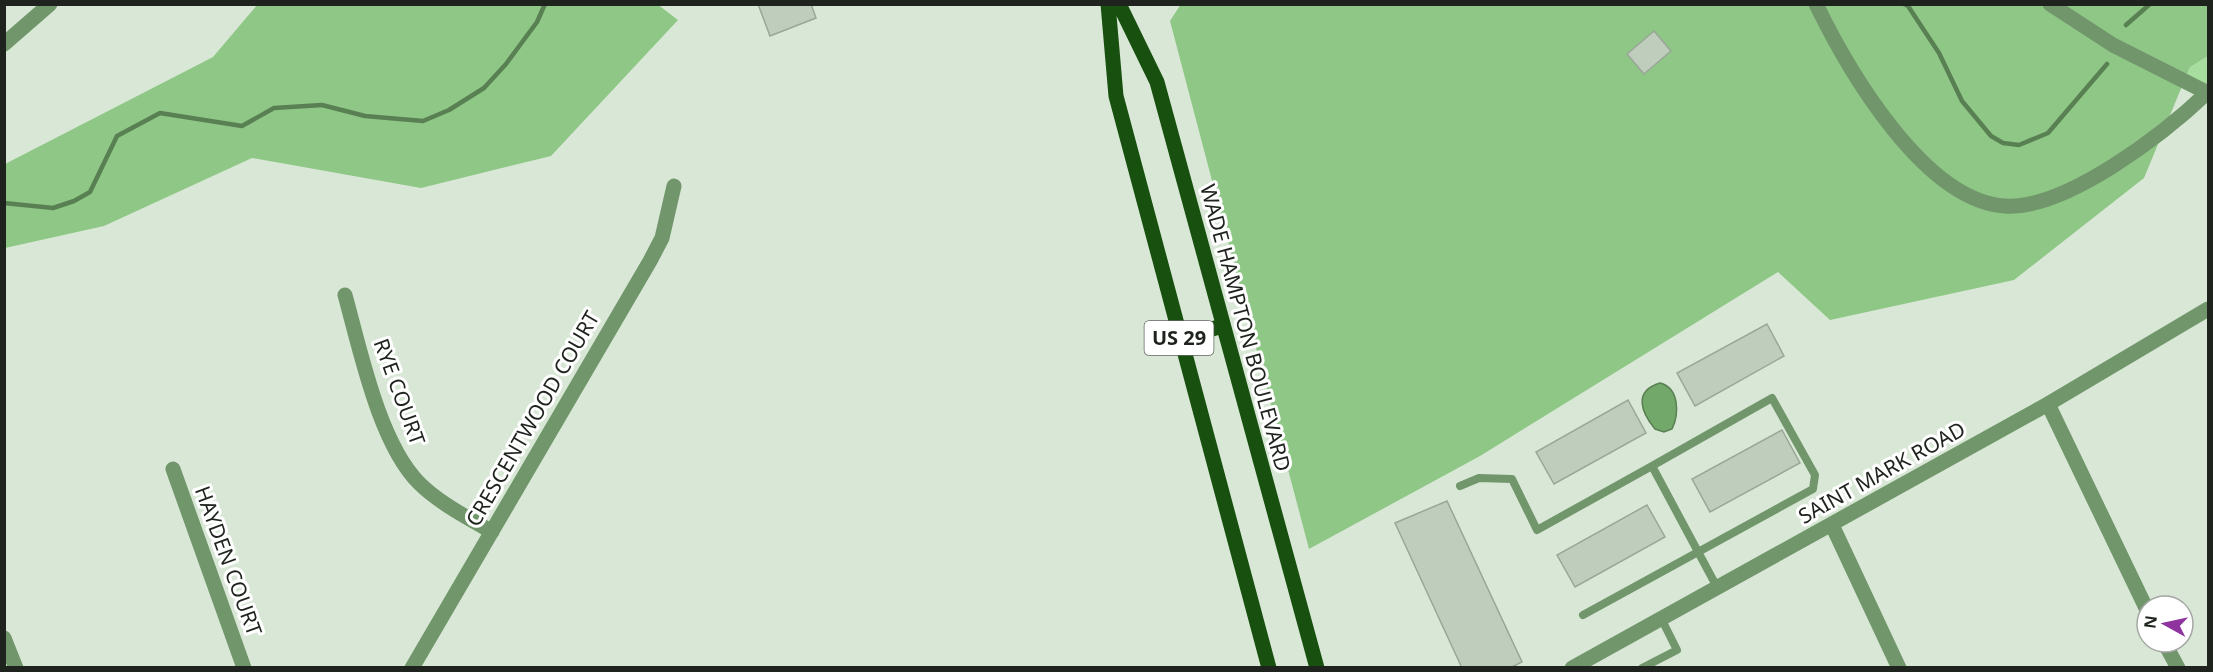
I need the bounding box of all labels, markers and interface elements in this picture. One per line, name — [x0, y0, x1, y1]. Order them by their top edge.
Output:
street label: WADE HAMPTON BOULEVARD — [1194, 181, 1298, 474]
street label: CRESCENTWOOD COURT — [459, 305, 606, 531]
road number: US 29 — [1144, 321, 1214, 355]
street label: RYE COURT — [368, 335, 432, 449]
street label: SAINT MARK ROAD — [1793, 415, 1970, 530]
street label: HAYDEN COURT — [189, 482, 269, 640]
north arrow — [2135, 594, 2195, 654]
text: N — [2138, 614, 2162, 630]

